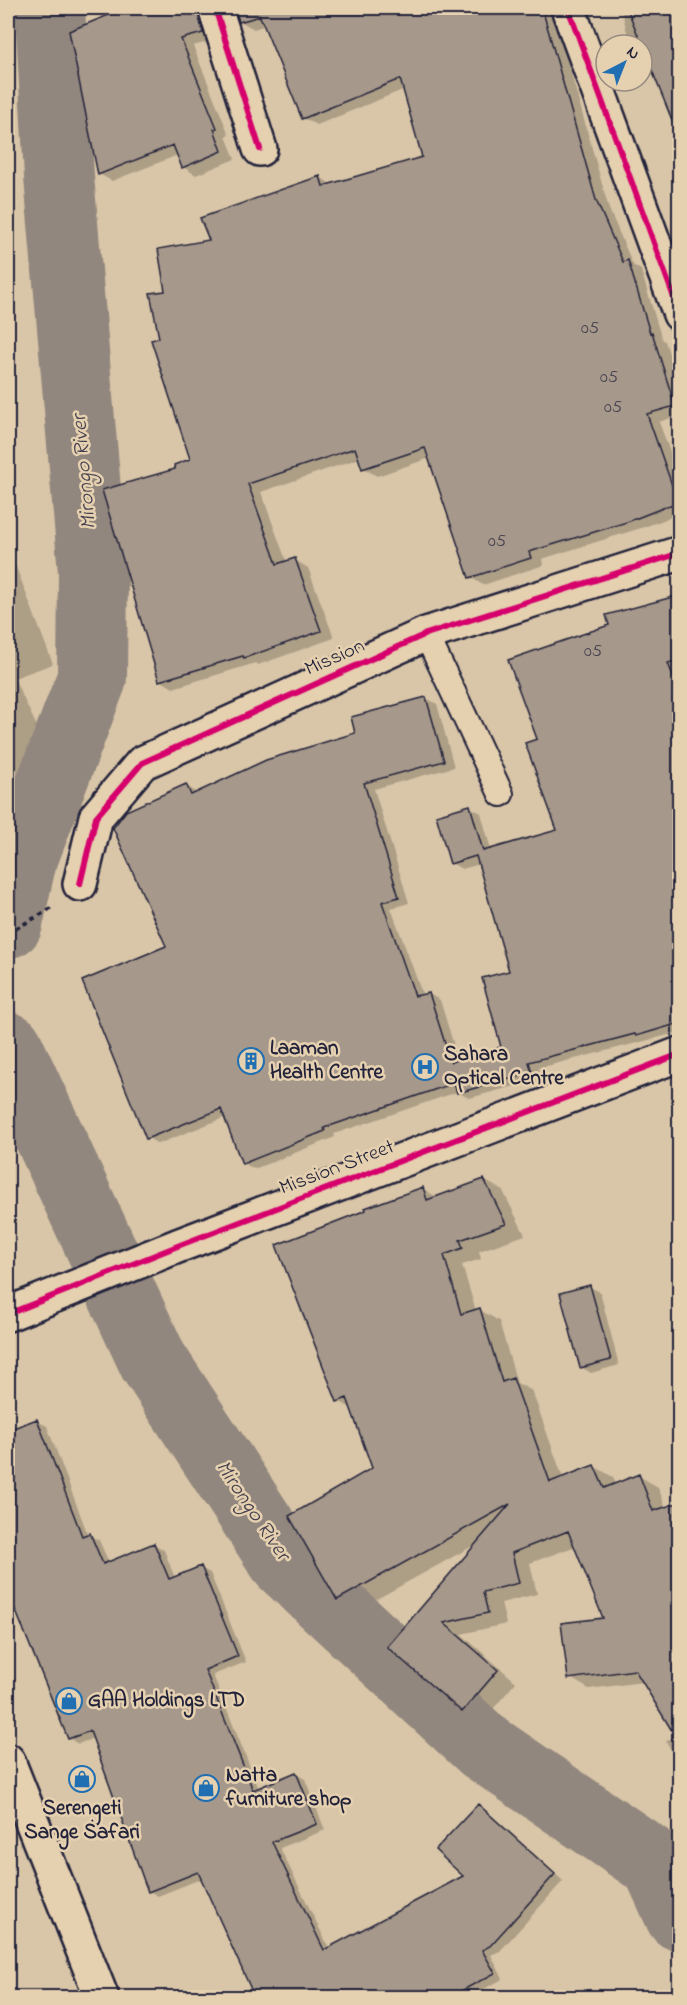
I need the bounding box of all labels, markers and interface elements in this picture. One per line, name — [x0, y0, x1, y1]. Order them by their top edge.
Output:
north arrow — [594, 33, 654, 93]
text: N — [621, 41, 645, 66]
house number: 05 — [581, 316, 599, 342]
house number: 05 — [600, 365, 618, 391]
house number: 05 — [604, 395, 622, 421]
water label: Mirongo River — [64, 410, 106, 531]
house number: 05 — [488, 529, 506, 555]
street label: Mission — [300, 631, 370, 685]
house number: 05 — [584, 639, 602, 665]
place label: Laaman Health Centre — [270, 1034, 384, 1088]
place label: Sahara Optical Centre — [444, 1040, 564, 1094]
building icon: Laaman Health Centre — [236, 1046, 266, 1076]
hospital icon: Sahara Optical Centre — [410, 1052, 440, 1082]
street label: Mission Street — [275, 1132, 399, 1204]
water label: Mirongo River — [207, 1454, 299, 1570]
shop icon: GAA Holdings LTD — [54, 1686, 84, 1716]
place label: GAA Holdings LTD — [88, 1686, 245, 1718]
place label: Natta furniture shop — [225, 1761, 352, 1815]
shop icon: Serengeti Sange Safari — [67, 1764, 97, 1794]
shop icon: Natta furniture shop — [191, 1773, 221, 1803]
place label: Serengeti Sange Safari — [24, 1794, 140, 1850]

